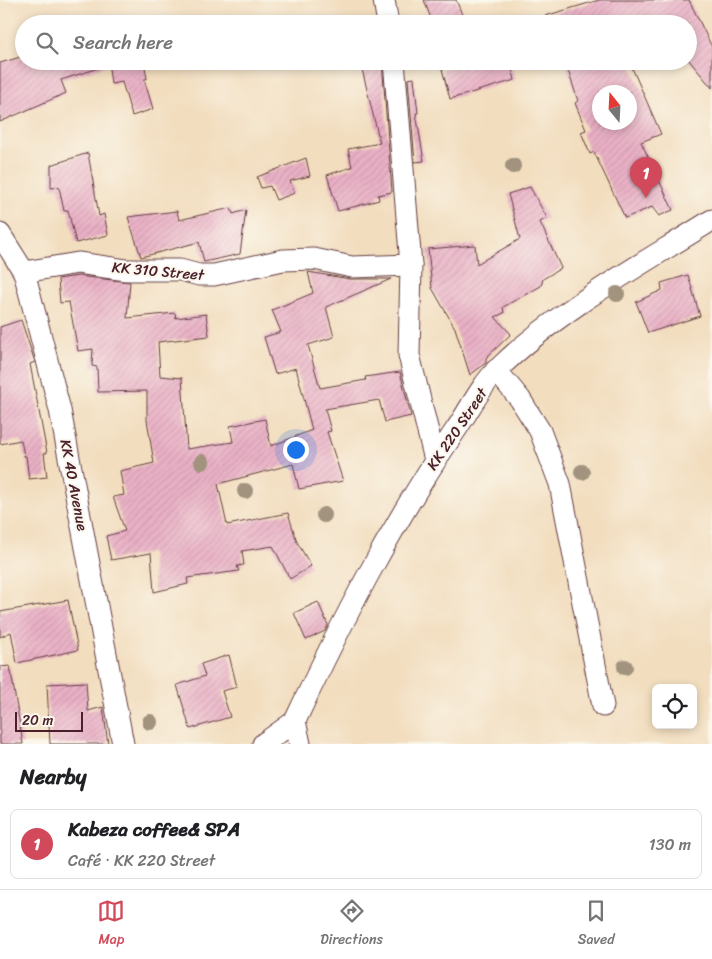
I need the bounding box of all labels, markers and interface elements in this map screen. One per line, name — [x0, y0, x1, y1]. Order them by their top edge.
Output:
search box — [15, 15, 697, 70]
text: Search here — [73, 26, 173, 59]
icon: search — [33, 29, 61, 57]
north arrow — [592, 85, 637, 130]
pin: 1 — [630, 157, 662, 198]
street label: KK 310 Street — [111, 254, 206, 288]
street label: KK 220 Street — [420, 382, 495, 476]
street label: KK 40 Avenue — [52, 437, 96, 533]
your location — [283, 437, 309, 463]
map controls — [652, 684, 697, 729]
button: locate — [652, 684, 697, 729]
text: 20 m — [22, 708, 53, 733]
scale bar — [15, 709, 82, 732]
text: Nearby — [20, 758, 86, 796]
text: Kabeza coffee& SPA — [68, 813, 240, 846]
text: 1 — [34, 830, 40, 859]
text: 130 m — [649, 830, 691, 859]
text: Café · KK 220 Street — [68, 846, 215, 875]
tab: Map — [97, 897, 125, 952]
tab: Directions — [320, 897, 383, 952]
tab: Saved — [578, 897, 615, 952]

